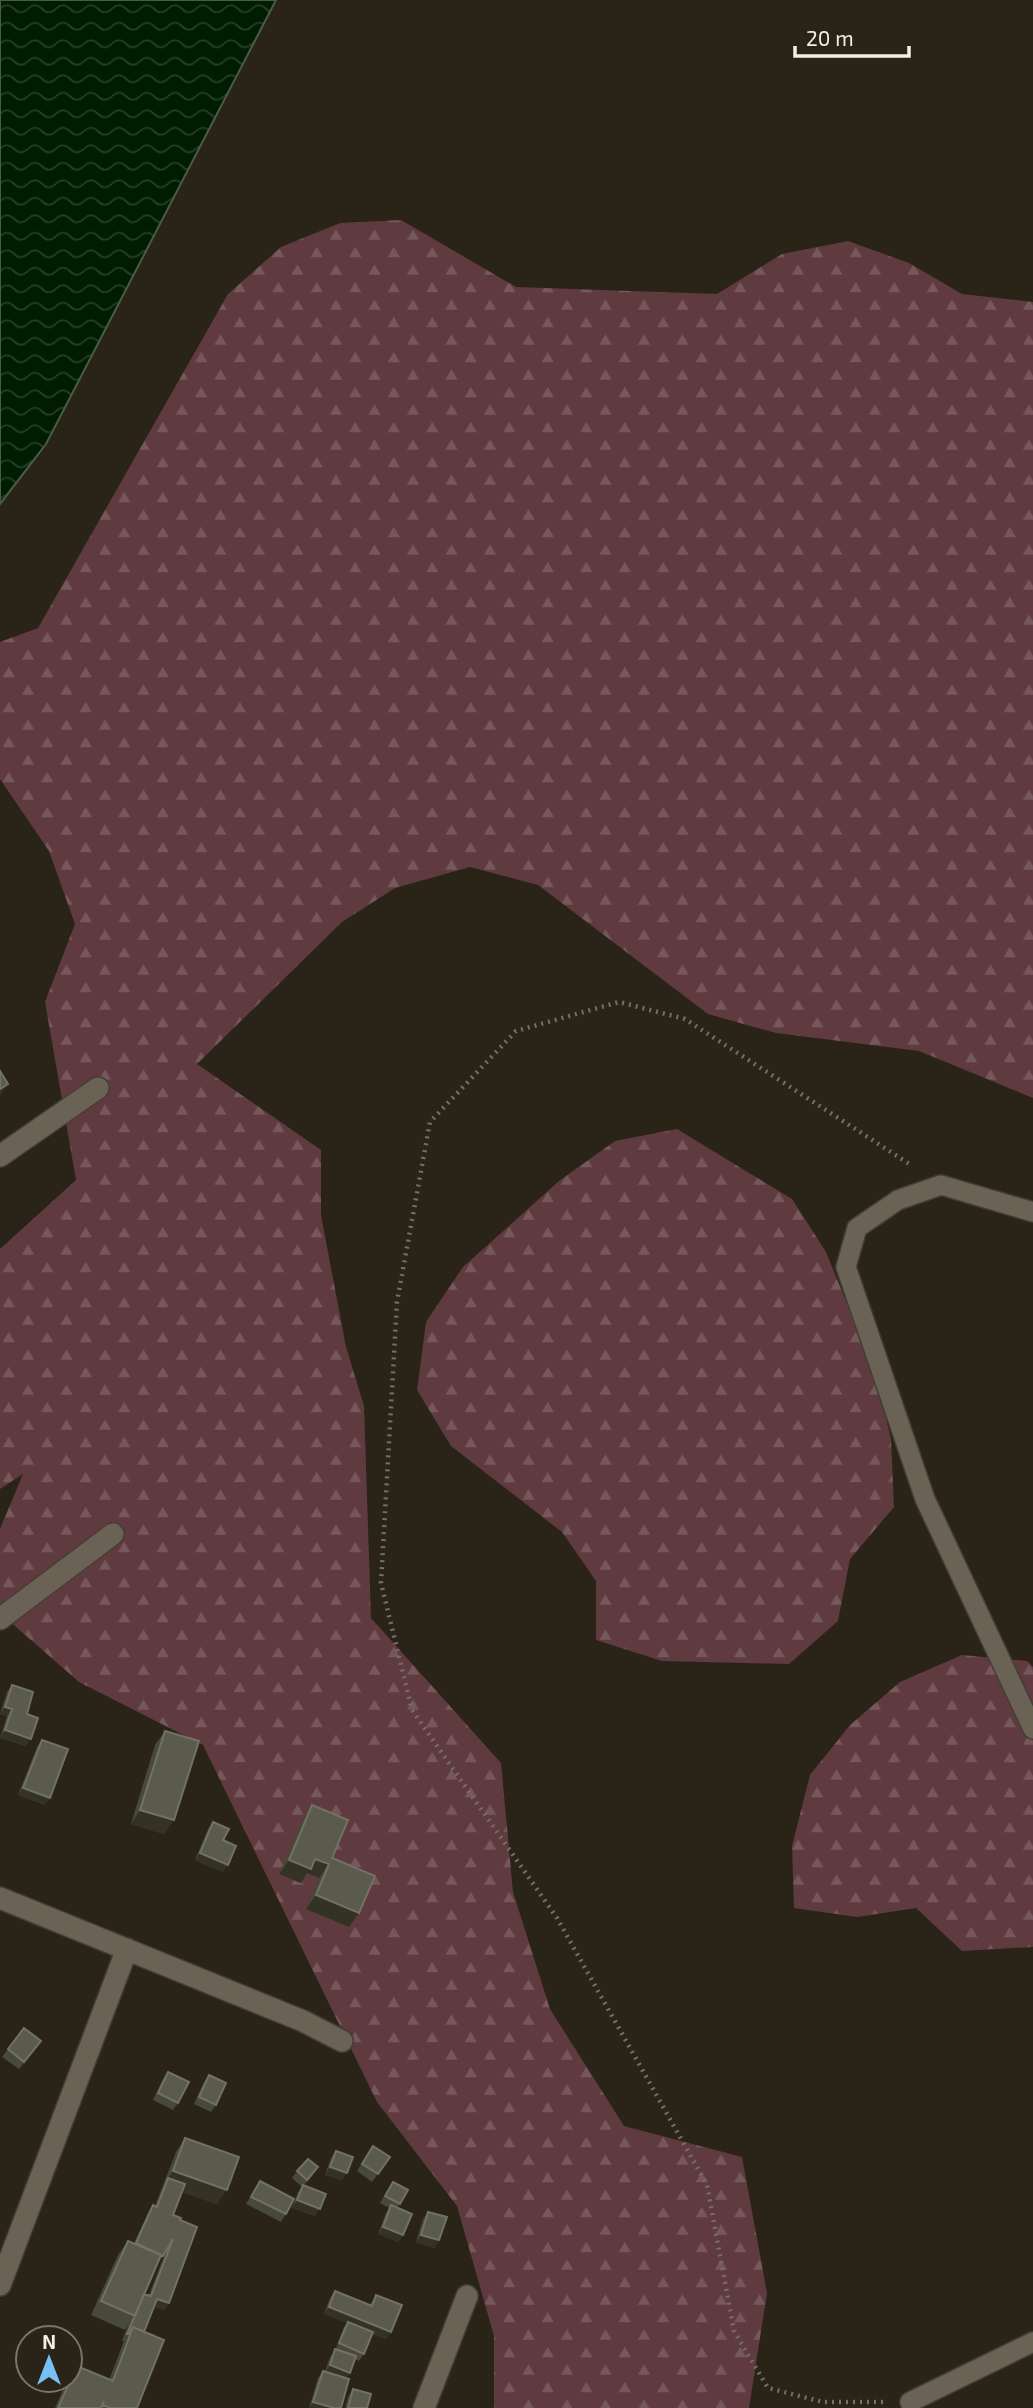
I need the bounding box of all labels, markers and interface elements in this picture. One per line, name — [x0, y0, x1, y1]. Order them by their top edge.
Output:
scale bar — [795, 14, 909, 58]
text: 20 m — [806, 25, 854, 50]
north arrow — [14, 2324, 84, 2394]
text: N — [42, 2330, 56, 2353]

